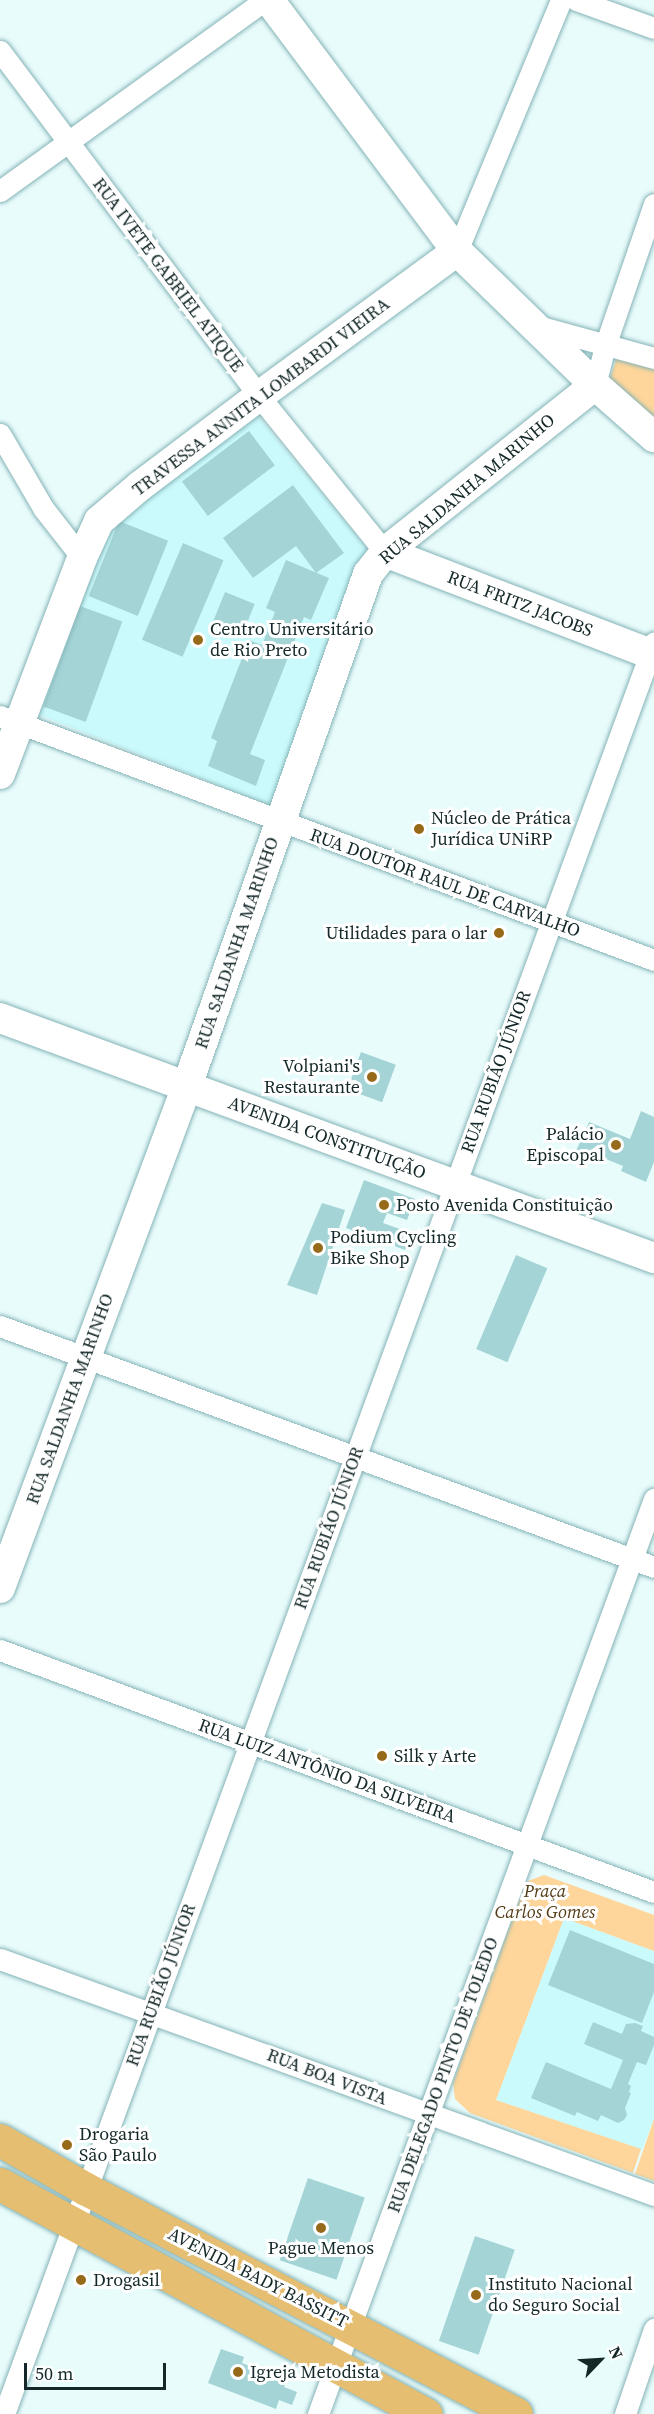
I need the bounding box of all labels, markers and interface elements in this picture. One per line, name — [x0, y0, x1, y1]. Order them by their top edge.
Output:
street label: RUA IVETE GABRIEL ATIQUE — [88, 174, 248, 376]
street label: TRAVESSA ANNITA LOMBARDI VIEIRA — [128, 293, 394, 501]
street label: RUA SALDANHA MARINHO — [375, 409, 559, 569]
street label: RUA FRITZ JACOBS — [444, 566, 596, 642]
place label: Centro Universitário de Rio Preto — [210, 619, 374, 662]
marker: Centro Universitário de Rio Preto — [191, 633, 205, 647]
place label: Núcleo de Prática Jurídica UNiRP — [431, 808, 571, 850]
marker: Núcleo de Prática Jurídica UNiRP — [412, 822, 426, 836]
street label: RUA DOUTOR RAUL DE CARVALHO — [307, 824, 583, 942]
street label: RUA SALDANHA MARINHO — [191, 834, 283, 1052]
place label: Utilidades para o lar — [325, 922, 487, 944]
marker: Utilidades para o lar — [492, 926, 506, 940]
street label: RUA RUBIÃO JÚNIOR — [457, 988, 535, 1156]
place label: Volpiani's Restaurante — [264, 1056, 360, 1098]
marker: Volpiani's Restaurante — [365, 1070, 379, 1084]
street label: AVENIDA CONSTITUIÇÃO — [225, 1092, 429, 1184]
place label: Palácio Episcopal — [526, 1124, 604, 1166]
marker: Palácio Episcopal — [609, 1138, 623, 1152]
place label: Posto Avenida Constituição — [396, 1194, 613, 1216]
marker: Posto Avenida Constituição — [377, 1198, 391, 1212]
place label: Podium Cycling Bike Shop — [330, 1227, 456, 1270]
marker: Podium Cycling Bike Shop — [311, 1241, 325, 1255]
street label: RUA SALDANHA MARINHO — [22, 1291, 118, 1507]
street label: RUA RUBIÃO JÚNIOR — [290, 1444, 368, 1612]
street label: RUA LUIZ ANTÔNIO DA SILVEIRA — [195, 1714, 459, 1828]
place label: Silk y Arte — [394, 1745, 476, 1767]
marker: Silk y Arte — [375, 1749, 389, 1763]
park label: Praça Carlos Gomes — [495, 1881, 595, 1924]
street label: RUA RUBIÃO JÚNIOR — [122, 1901, 200, 2069]
street label: RUA DELEGADO PINTO DE TOLEDO — [383, 1934, 503, 2216]
street label: RUA BOA VISTA — [264, 2044, 390, 2110]
place label: Drogaria São Paulo — [79, 2124, 157, 2166]
marker: Drogaria São Paulo — [60, 2138, 74, 2152]
marker: Pague Menos — [314, 2221, 328, 2235]
street label: AVENIDA BADY BASSITT — [164, 2223, 352, 2333]
place label: Pague Menos — [268, 2237, 374, 2259]
place label: Drogasil — [93, 2269, 160, 2291]
marker: Drogasil — [74, 2273, 88, 2287]
place label: Instituto Nacional do Seguro Social — [488, 2274, 633, 2316]
marker: Instituto Nacional do Seguro Social — [469, 2288, 483, 2302]
north arrow — [570, 2330, 630, 2390]
text: N — [604, 2342, 629, 2362]
scale bar — [27, 2351, 170, 2389]
text: 50 m — [35, 2361, 73, 2386]
place label: Igreja Metodista — [250, 2361, 380, 2383]
marker: Igreja Metodista — [231, 2365, 245, 2379]

